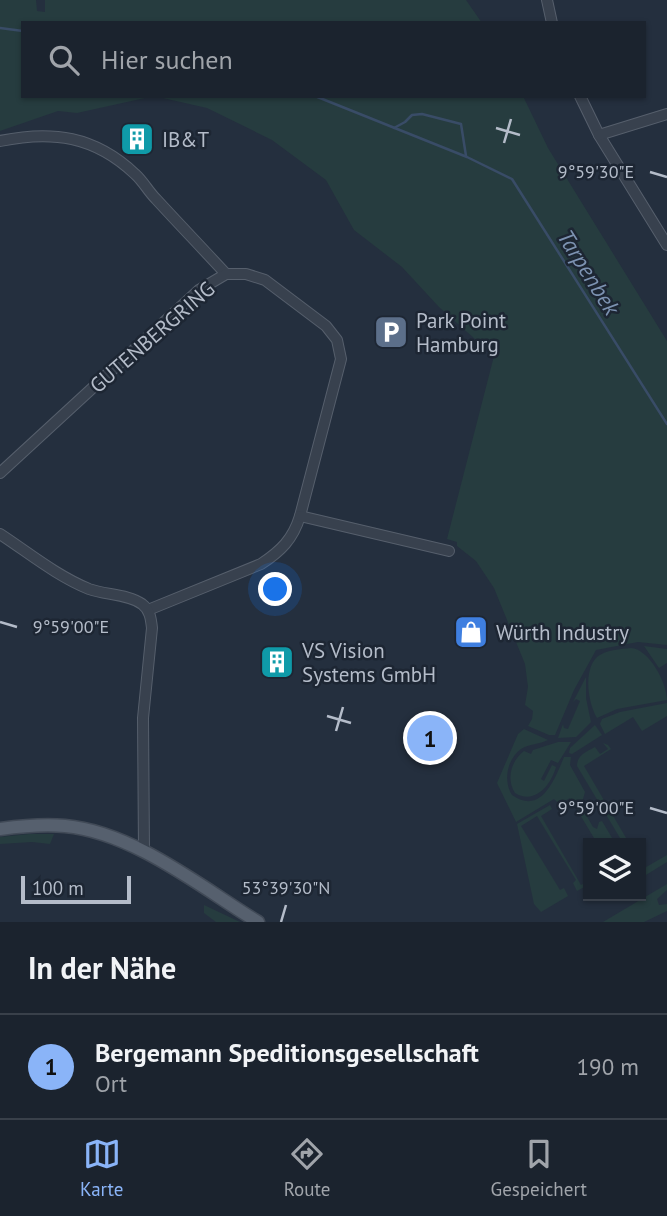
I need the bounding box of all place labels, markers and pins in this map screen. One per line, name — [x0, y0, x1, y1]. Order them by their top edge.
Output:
building icon: IB&T — [118, 120, 156, 158]
place label: IB&T — [162, 126, 209, 153]
place label: Park Point Hamburg — [416, 307, 506, 358]
parking icon: Park Point Hamburg — [372, 313, 410, 351]
shop icon: Würth Industry — [452, 613, 490, 651]
place label: Würth Industry — [496, 619, 629, 646]
place label: VS Vision Systems GmbH — [301, 637, 436, 688]
building icon: VS Vision Systems GmbH — [258, 643, 296, 681]
pin: 1 — [407, 712, 453, 764]

